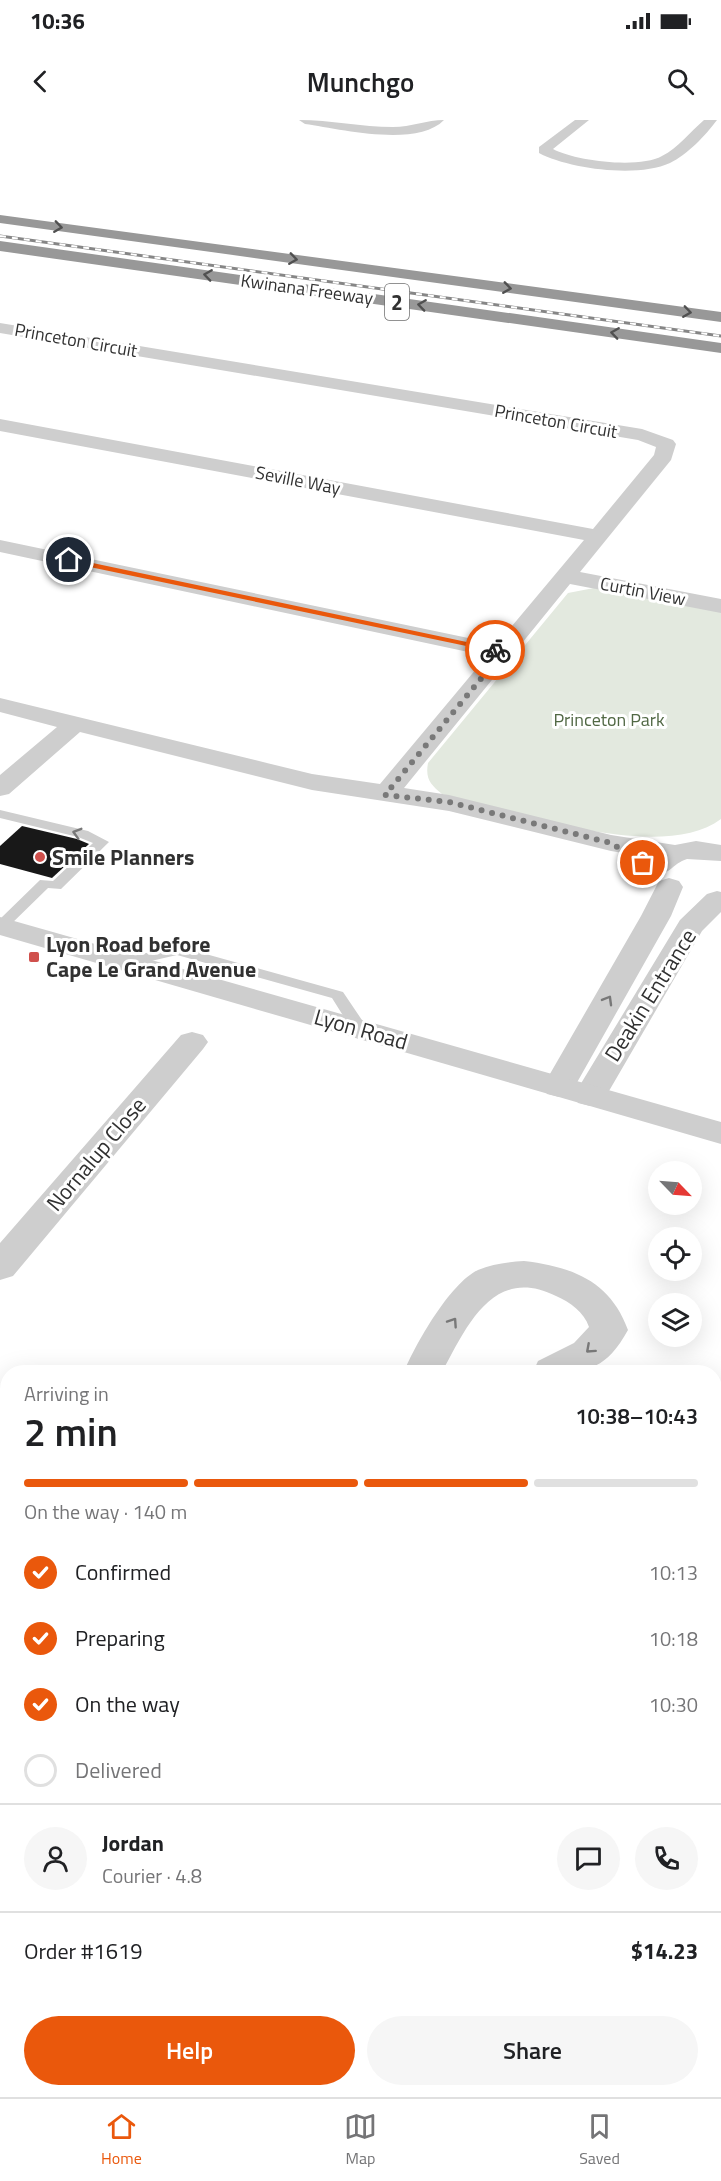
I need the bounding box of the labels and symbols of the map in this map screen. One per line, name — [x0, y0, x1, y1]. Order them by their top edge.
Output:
one-way arrow — [53, 221, 63, 233]
one-way arrow — [288, 252, 297, 264]
street label: Kwinana Freeway — [239, 266, 375, 312]
one-way arrow — [203, 269, 212, 281]
one-way arrow — [502, 281, 512, 293]
road number: 2 — [385, 284, 409, 320]
one-way arrow — [417, 300, 426, 312]
one-way arrow — [682, 305, 692, 318]
street label: Princeton Circuit — [13, 316, 140, 364]
one-way arrow — [610, 327, 619, 339]
street label: Princeton Circuit — [493, 397, 620, 445]
street label: Seville Way — [253, 459, 343, 502]
pin — [43, 534, 94, 585]
street label: Curtin View — [598, 570, 688, 613]
courier — [465, 620, 525, 680]
park label: Princeton Park — [553, 706, 665, 733]
one-way arrow — [72, 828, 83, 840]
pin — [617, 837, 668, 888]
place label: Smile Planners — [52, 840, 194, 874]
marker: Smile Planners — [33, 850, 47, 864]
street label: Deakin Entrance — [596, 922, 704, 1068]
place label: Lyon Road before Cape Le Grand Avenue — [46, 927, 256, 986]
marker: Lyon Road before Cape Le Grand Avenue — [27, 950, 41, 964]
one-way arrow — [600, 996, 612, 1006]
street label: Lyon Road — [310, 999, 412, 1059]
street label: Nornalup Close — [38, 1089, 154, 1219]
north arrow — [648, 1161, 702, 1215]
one-way arrow — [446, 1318, 457, 1329]
one-way arrow — [586, 1342, 597, 1353]

